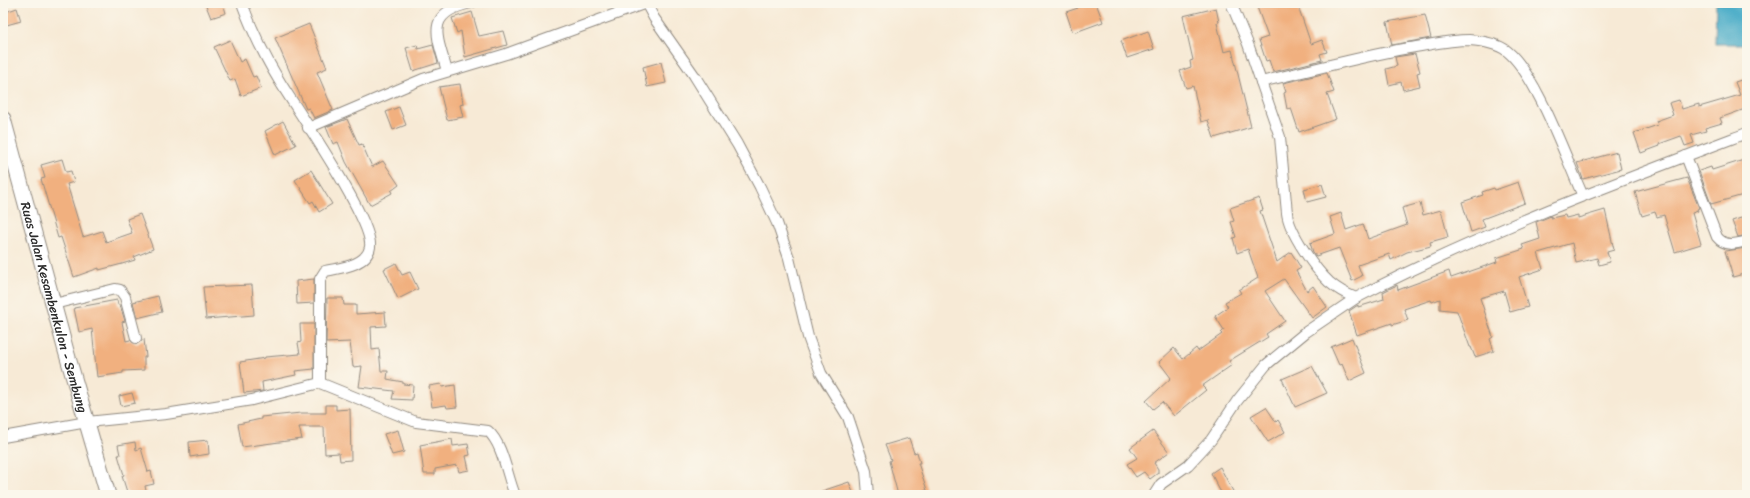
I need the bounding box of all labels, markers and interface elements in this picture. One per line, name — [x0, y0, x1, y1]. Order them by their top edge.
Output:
street label: Ruas Jalan Kesambenkulon - Sembung — [14, 199, 94, 416]

